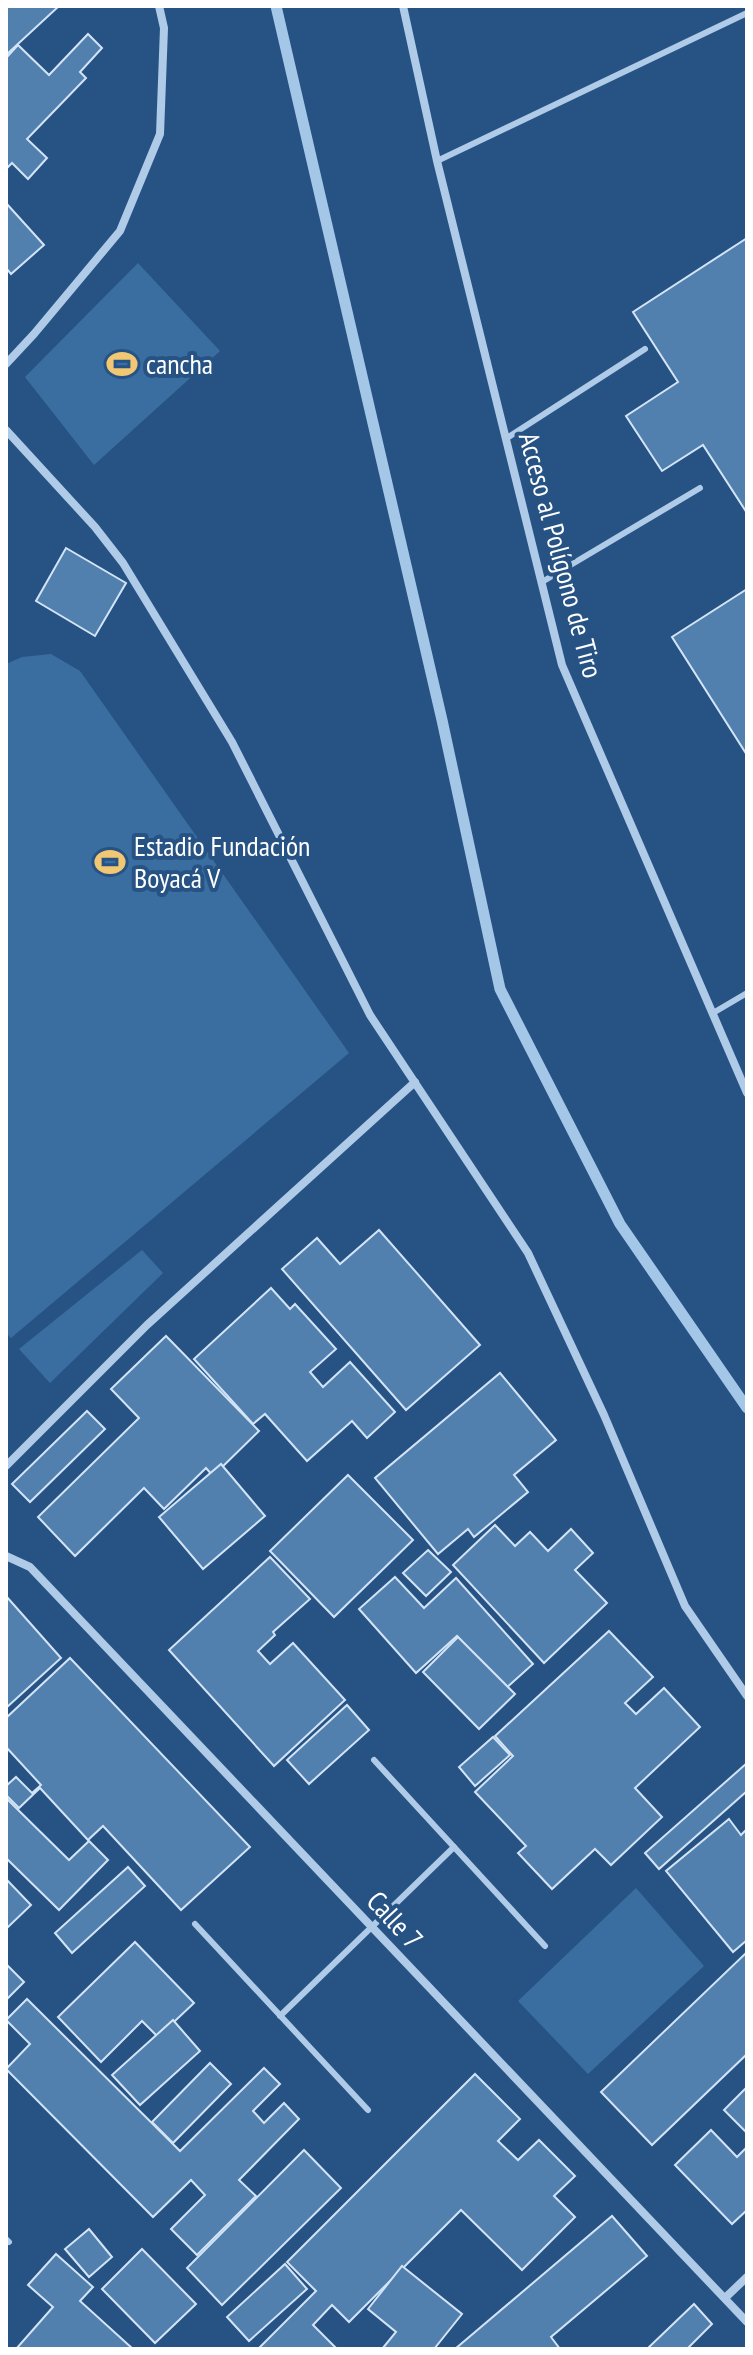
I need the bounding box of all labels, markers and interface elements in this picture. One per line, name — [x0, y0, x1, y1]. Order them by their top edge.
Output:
place label: cancha — [146, 345, 213, 382]
sports icon: cancha — [105, 347, 139, 381]
street label: Acceso al Polígono de Tiro — [511, 428, 612, 682]
place label: Estadio Fundación Boyacá V — [134, 827, 310, 896]
sports icon: Estadio Fundación Boyacá V — [93, 845, 127, 879]
street label: Calle 7 — [359, 1883, 432, 1957]

